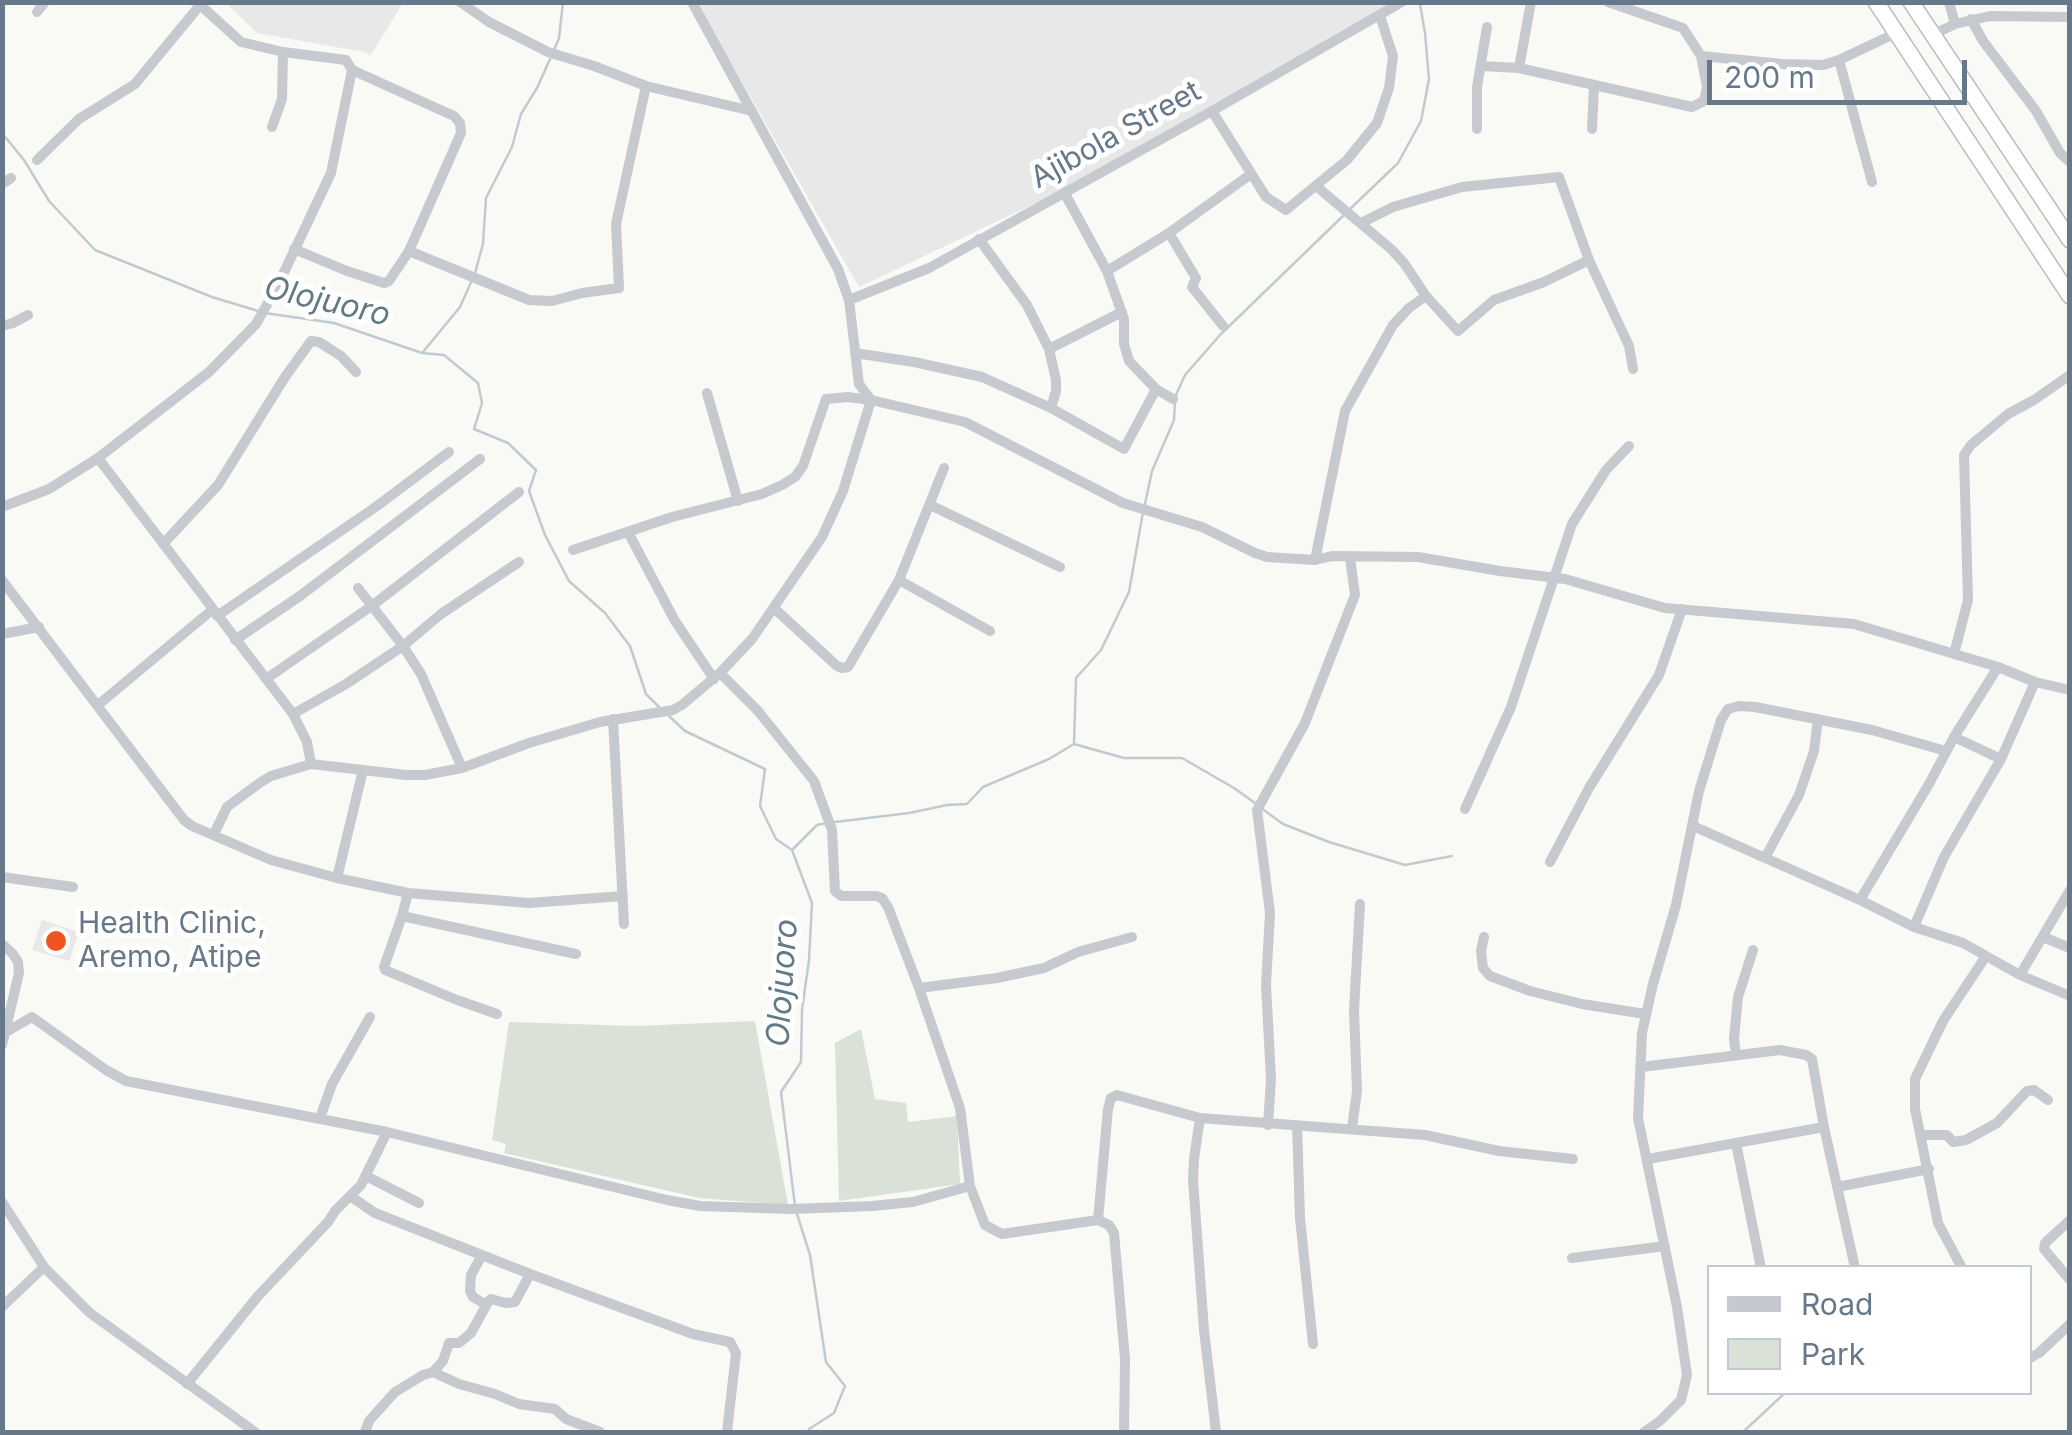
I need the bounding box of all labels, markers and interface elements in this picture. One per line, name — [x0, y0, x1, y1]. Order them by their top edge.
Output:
scale bar — [1712, 40, 1972, 102]
text: 200 m — [1724, 59, 1815, 95]
street label: Ajibola Street — [1025, 73, 1207, 197]
water label: Olojuoro — [260, 269, 394, 335]
place label: Health Clinic, Aremo, Atipe — [78, 906, 266, 976]
water label: Olojuoro — [759, 918, 807, 1048]
marker: Health Clinic, Aremo, Atipe — [43, 928, 69, 954]
legend — [1707, 1265, 2032, 1395]
text: Road — [1801, 1286, 1873, 1322]
text: Park — [1801, 1336, 1865, 1372]

